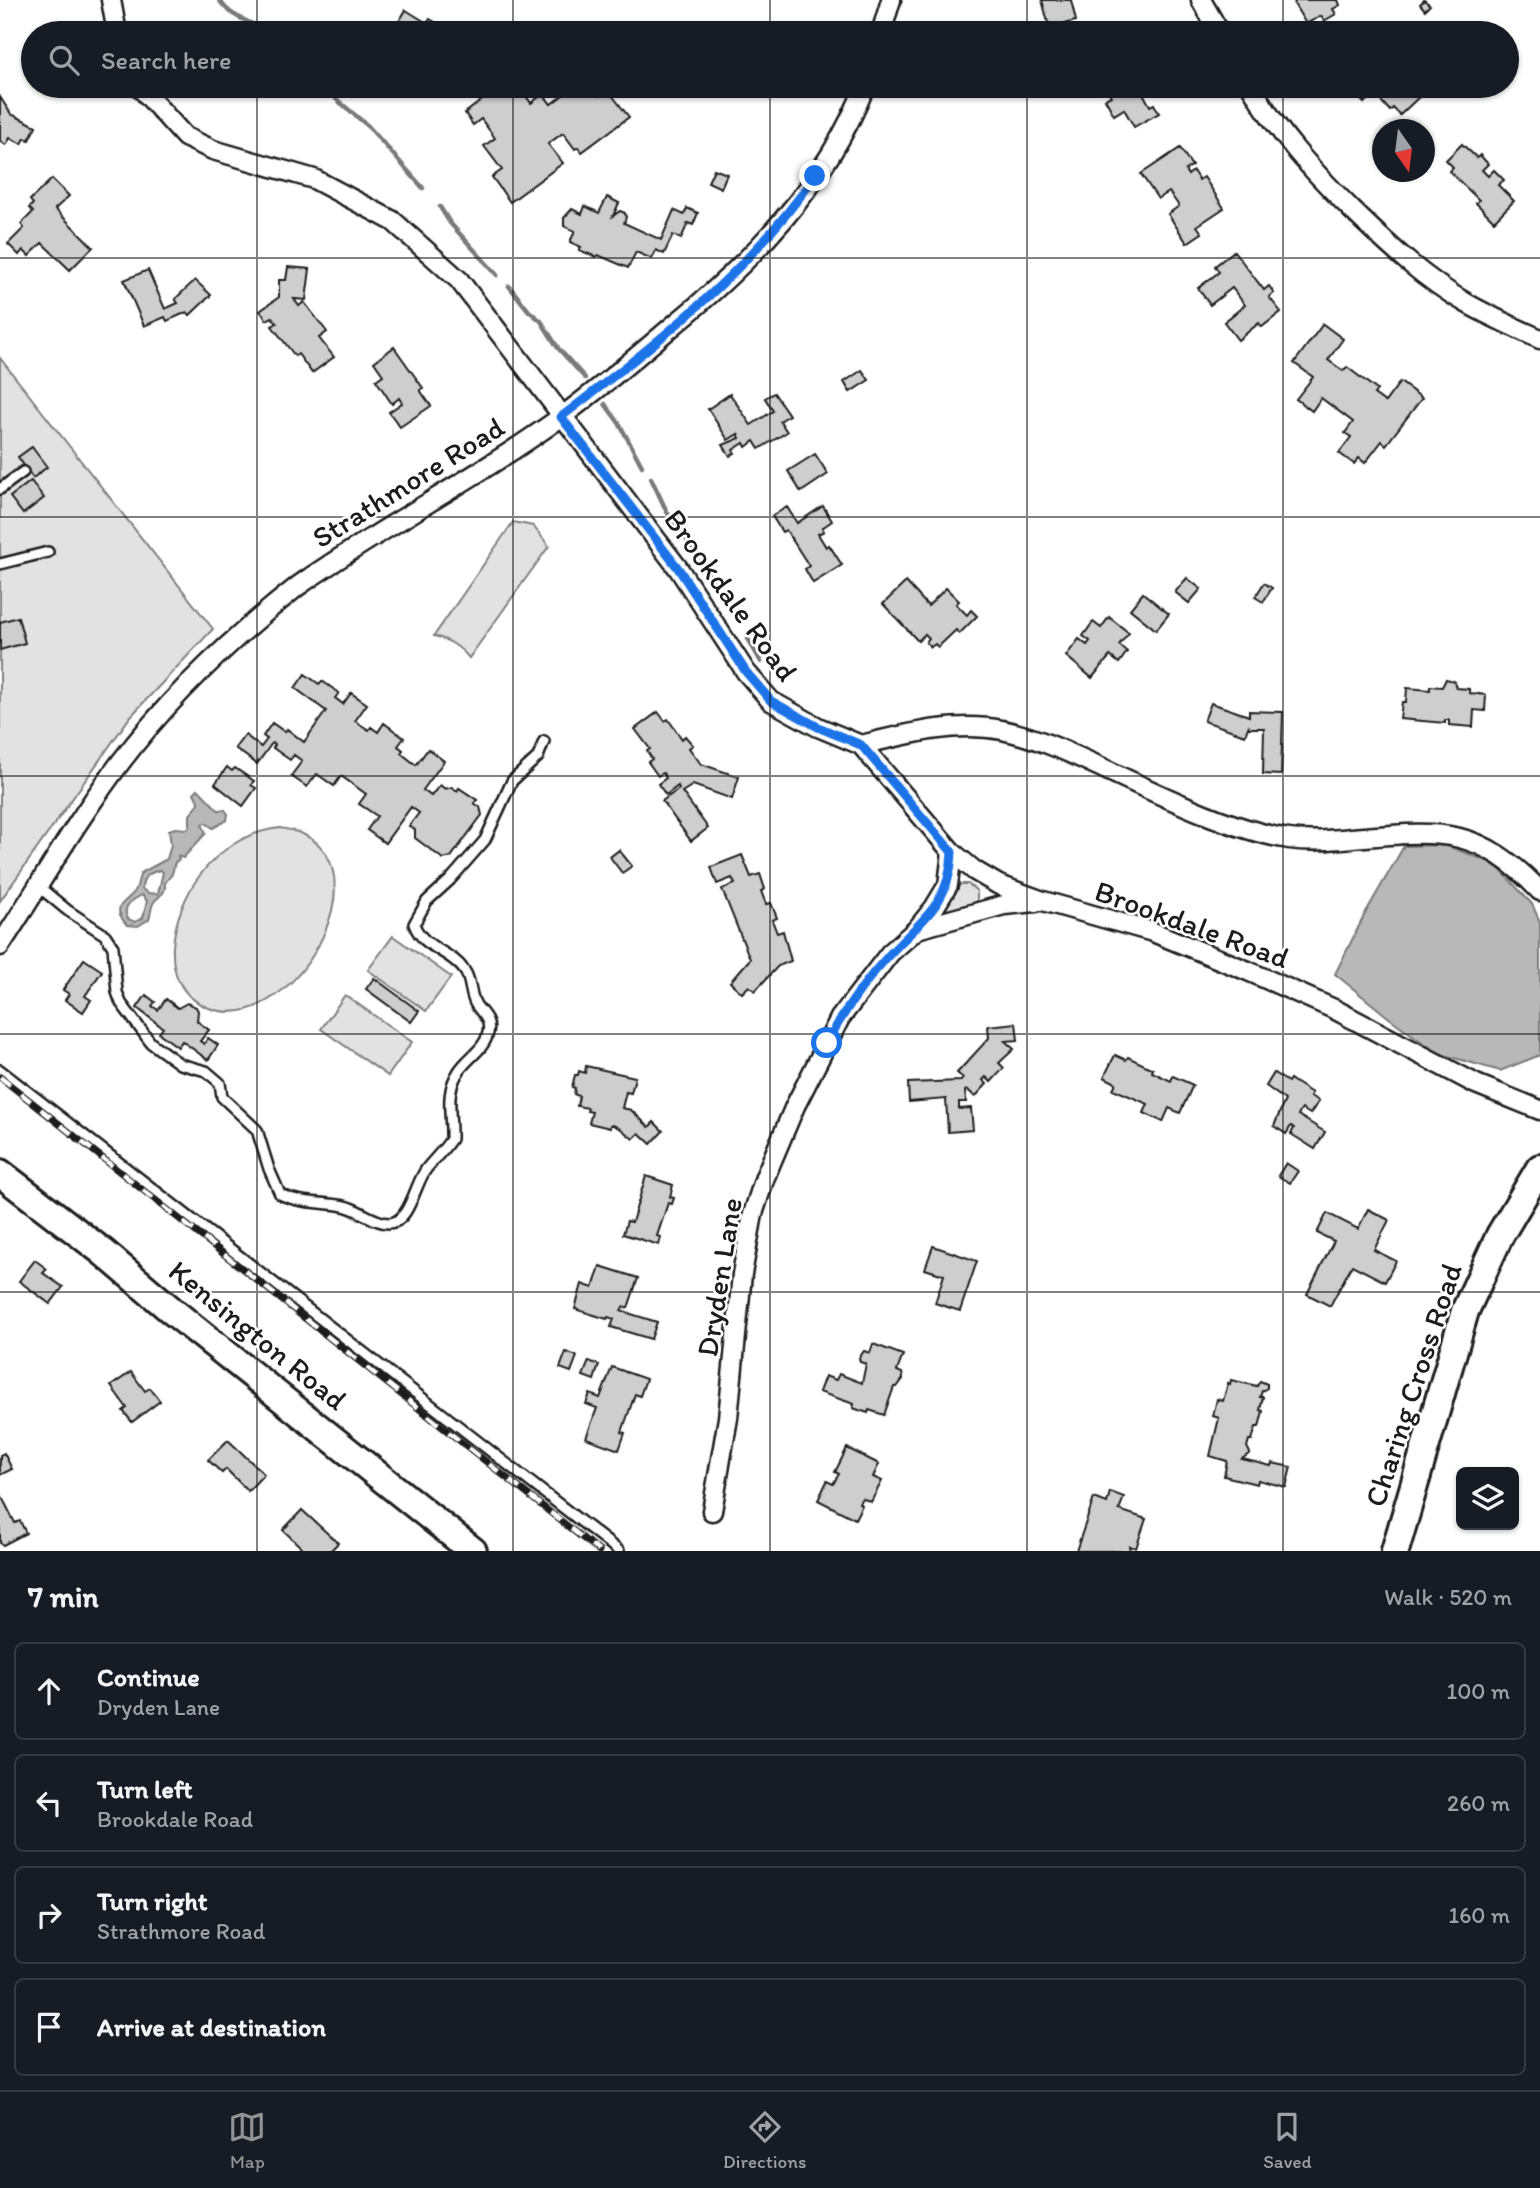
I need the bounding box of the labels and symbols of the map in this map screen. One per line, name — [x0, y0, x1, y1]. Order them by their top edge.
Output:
north arrow — [1372, 119, 1435, 182]
route end — [799, 160, 830, 191]
street label: Strathmore Road — [305, 408, 511, 556]
street label: Brookdale Road — [656, 502, 806, 688]
street label: Brookdale Road — [1090, 872, 1294, 976]
route start — [811, 1027, 842, 1058]
street label: Dryden Lane — [688, 1195, 750, 1359]
street label: Kensington Road — [161, 1252, 355, 1418]
street label: Charing Cross Road — [1356, 1259, 1470, 1511]

